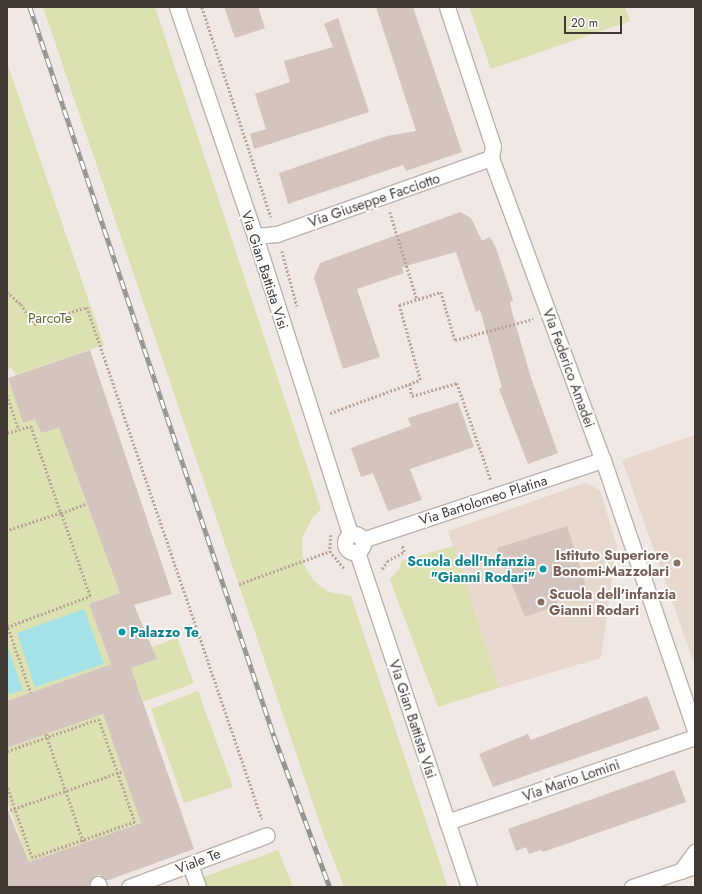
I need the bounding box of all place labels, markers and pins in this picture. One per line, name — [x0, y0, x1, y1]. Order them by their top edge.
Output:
place label: Istituto Superiore Bonomi-Mazzolari — [553, 547, 669, 580]
place label: Scuola dell'Infanzia "Gianni Rodari" — [407, 553, 535, 586]
marker: Istituto Superiore Bonomi-Mazzolari — [672, 558, 682, 568]
marker: Scuola dell'Infanzia "Gianni Rodari" — [538, 564, 548, 574]
place label: Scuola dell'infanzia Gianni Rodari — [549, 586, 676, 618]
marker: Scuola dell'infanzia Gianni Rodari — [536, 597, 546, 607]
place label: Palazzo Te — [130, 624, 199, 640]
marker: Palazzo Te — [117, 627, 127, 637]

